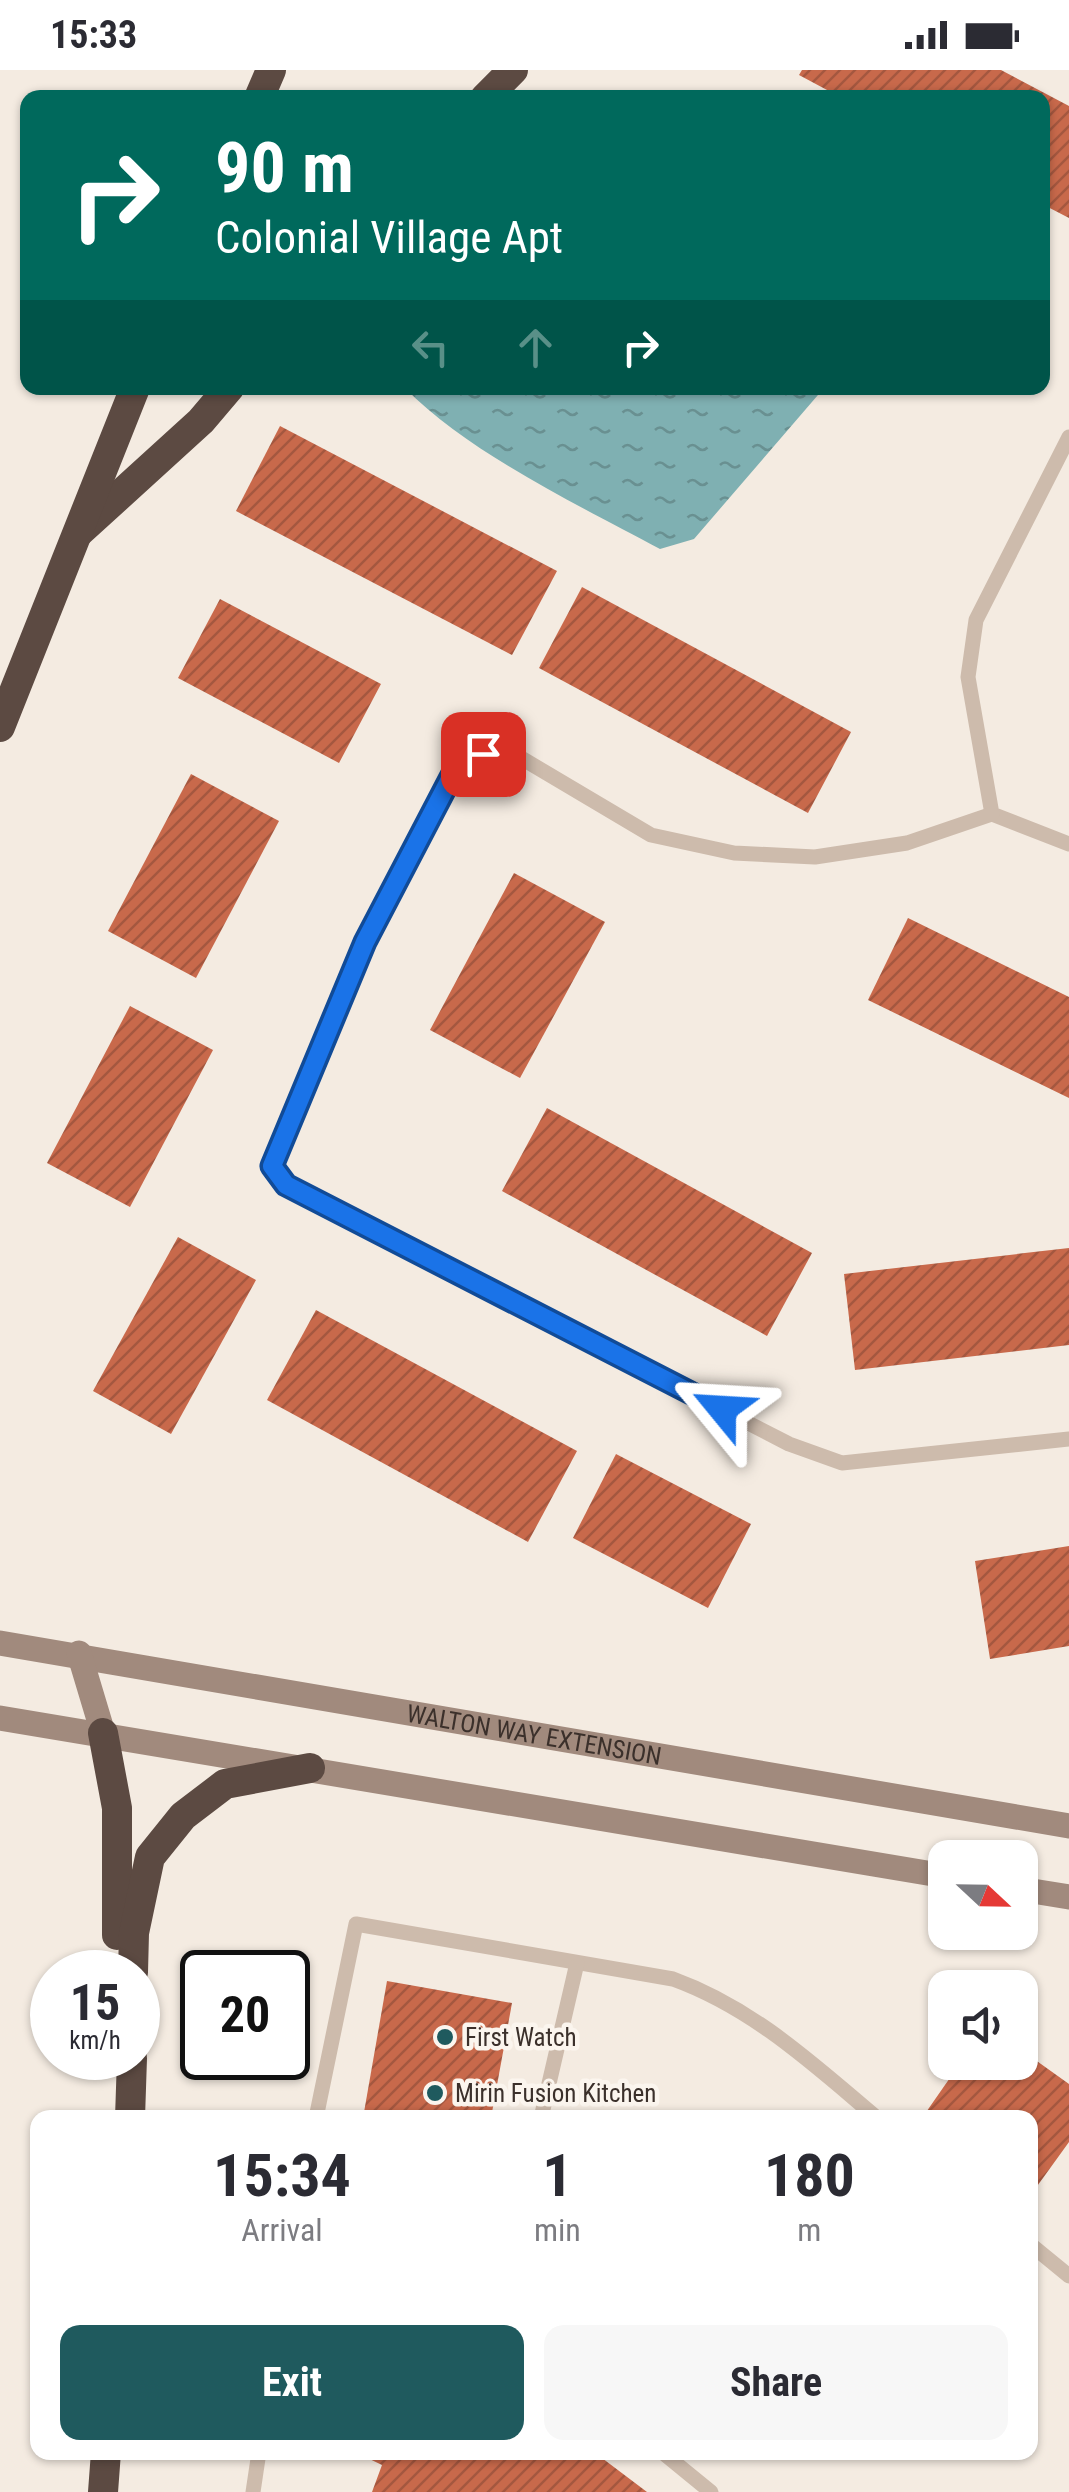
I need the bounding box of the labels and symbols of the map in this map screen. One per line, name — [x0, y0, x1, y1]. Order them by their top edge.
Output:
pin — [441, 712, 526, 797]
position arrow — [670, 1357, 774, 1461]
street label: WALTON WAY EXTENSION — [405, 1699, 664, 1771]
north arrow — [928, 1840, 1038, 1950]
speed limit sign: 20 — [180, 1950, 310, 2080]
place label: First Watch — [465, 2023, 577, 2052]
marker: First Watch — [434, 2026, 456, 2048]
place label: Mirin Fusion Kitchen — [455, 2079, 656, 2108]
marker: Mirin Fusion Kitchen — [424, 2082, 446, 2104]

